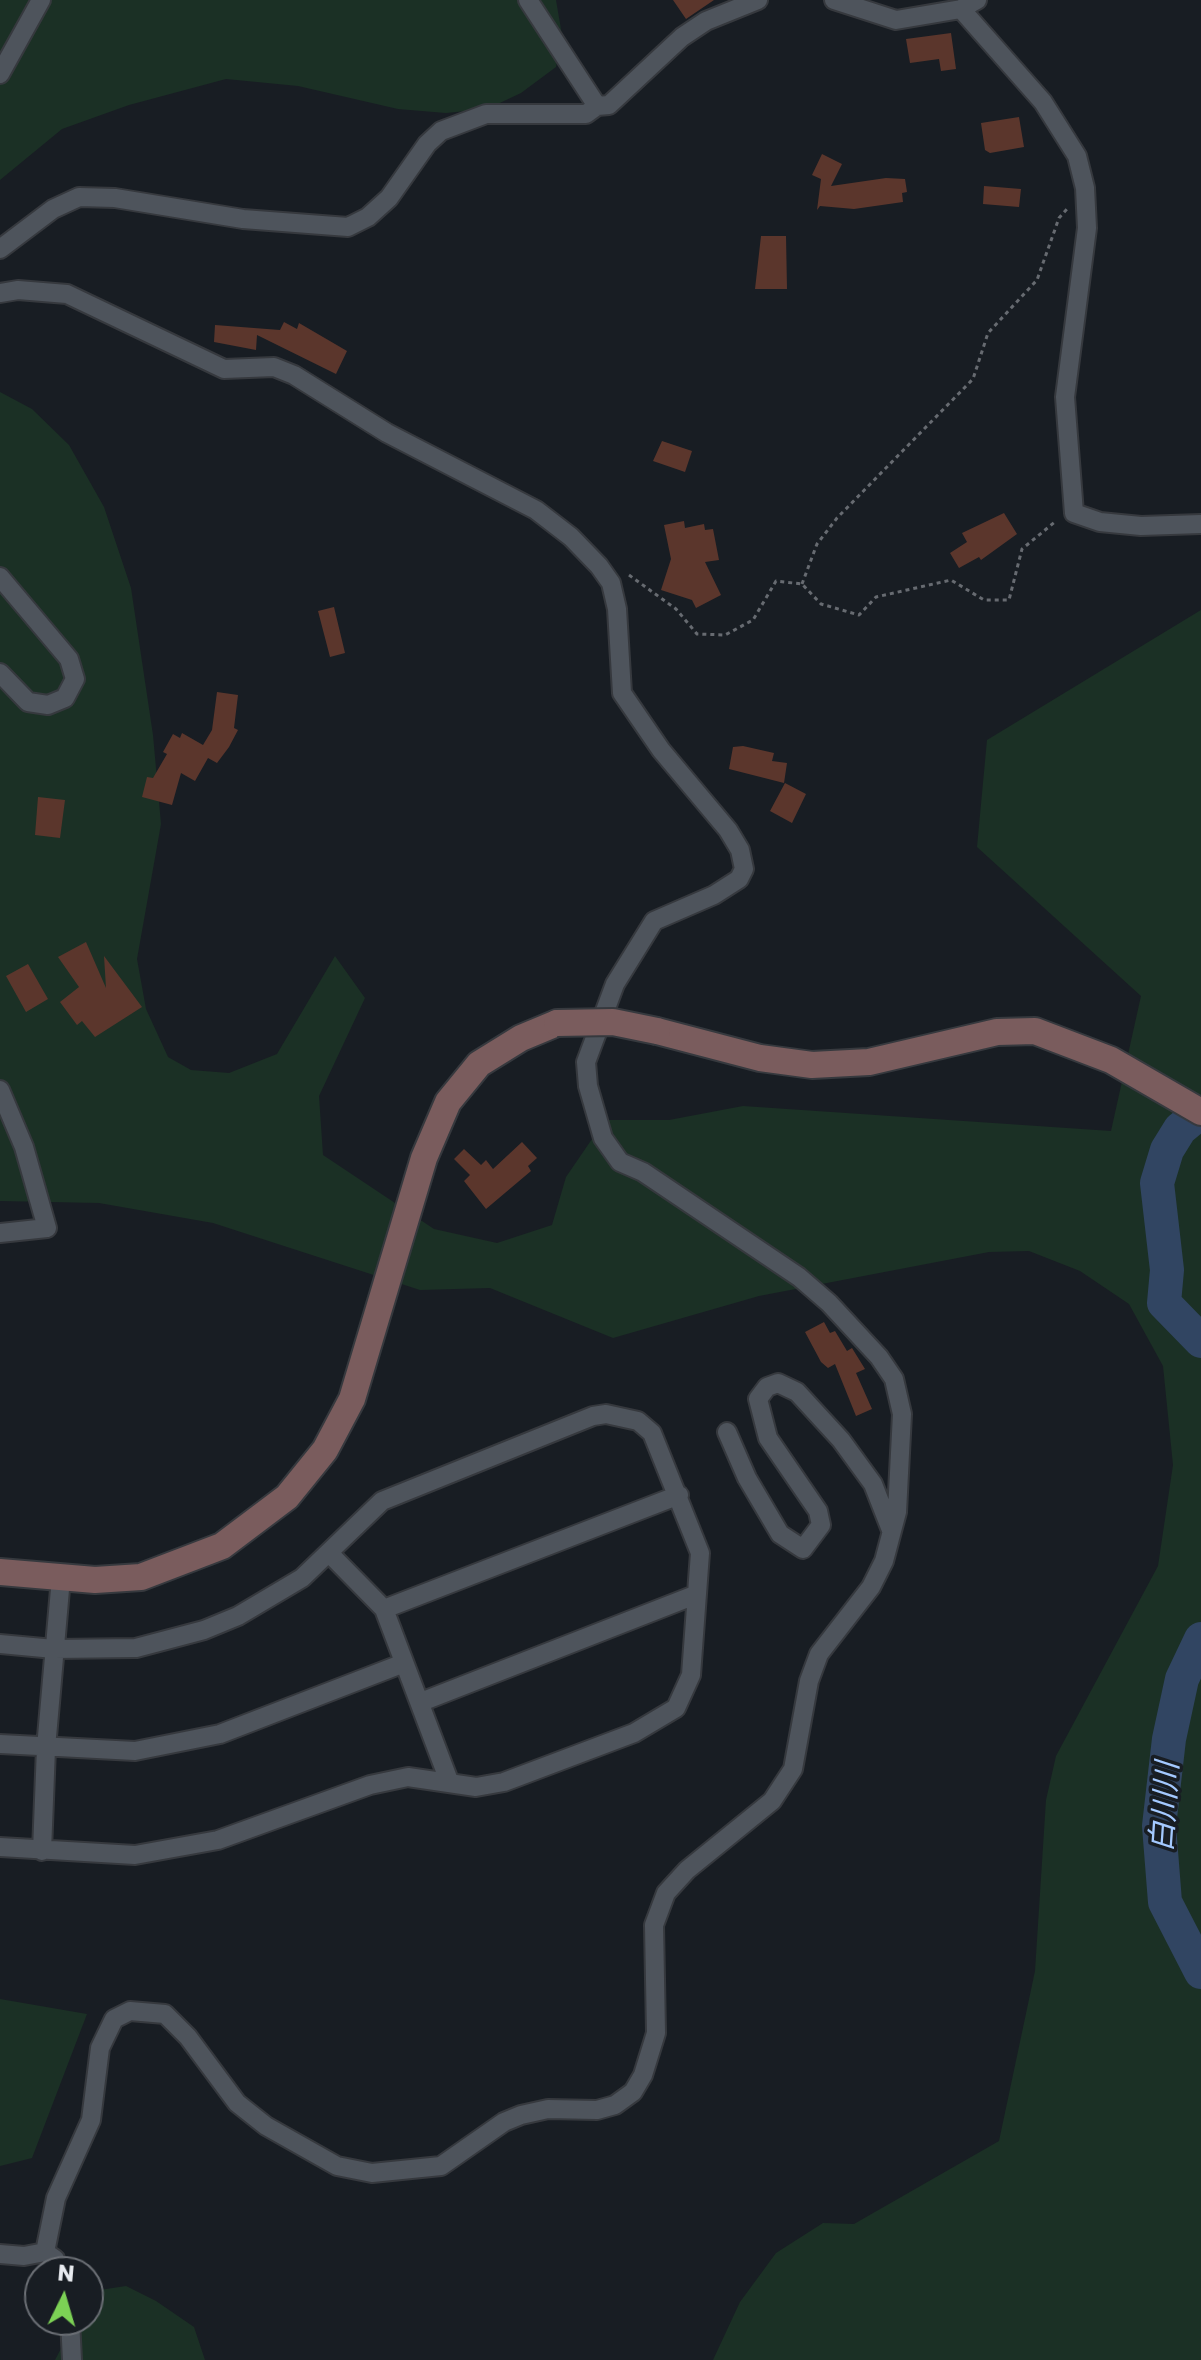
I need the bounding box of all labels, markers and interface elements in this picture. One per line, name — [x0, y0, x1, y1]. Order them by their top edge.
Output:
water label: 白川川 — [1146, 1761, 1188, 1853]
north arrow — [24, 2256, 104, 2336]
text: N — [56, 2257, 76, 2290]

